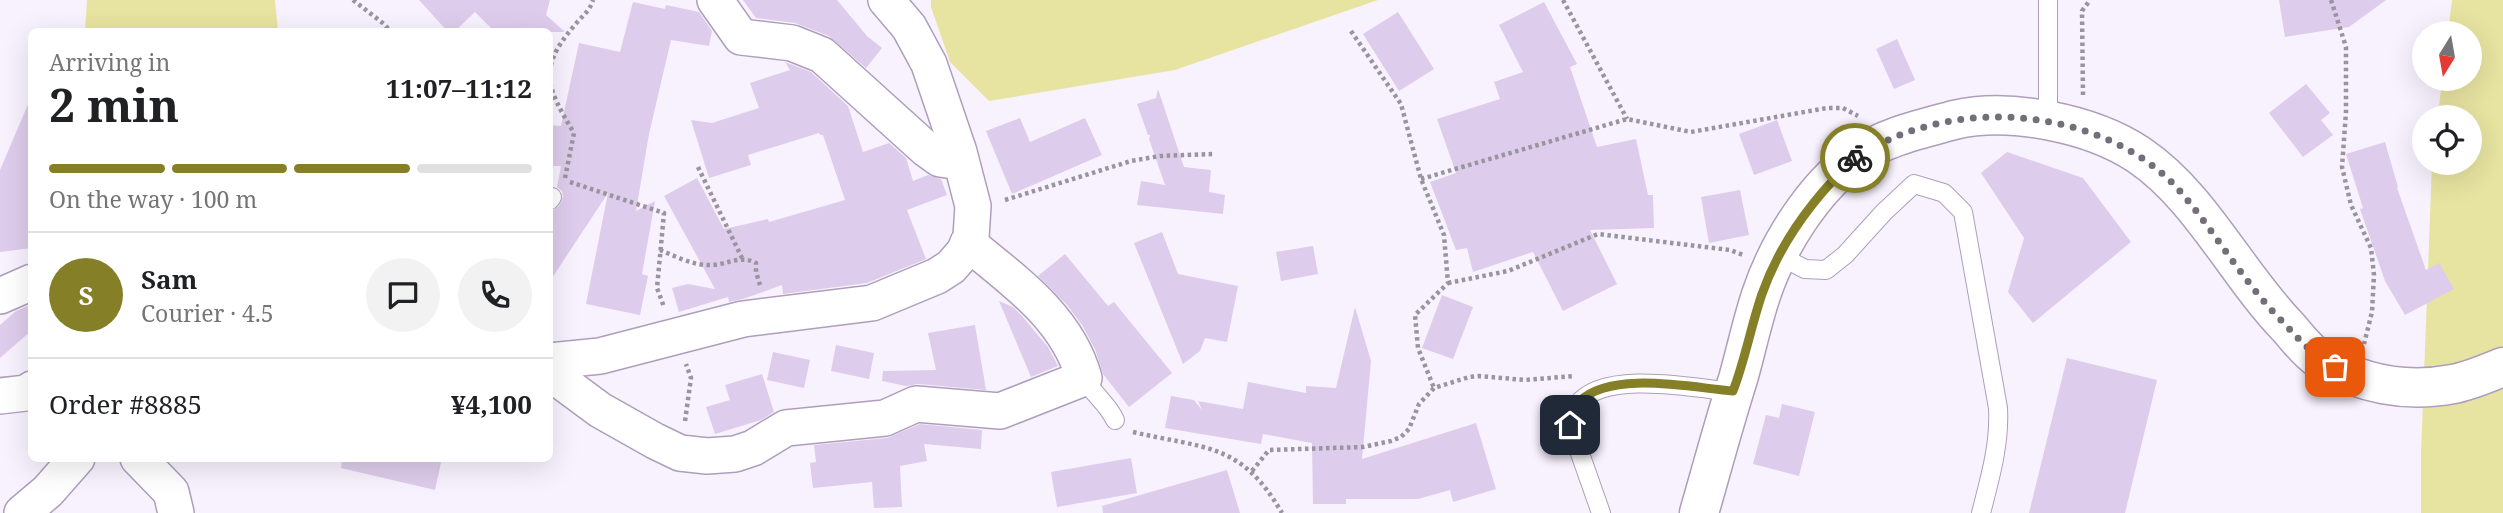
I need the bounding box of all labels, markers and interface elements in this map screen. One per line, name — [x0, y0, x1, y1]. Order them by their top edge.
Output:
north arrow — [2412, 21, 2482, 91]
map controls — [2412, 21, 2482, 175]
text: Arriving in — [49, 46, 170, 78]
text: 11:07–11:12 — [386, 70, 532, 106]
text: 2 min — [49, 73, 179, 135]
button: locate — [2412, 105, 2482, 175]
courier — [1820, 123, 1890, 193]
icon: bike — [1836, 139, 1874, 177]
text: On the way · 100 m — [49, 183, 257, 215]
button: chat — [366, 258, 440, 332]
button: phone — [458, 258, 532, 332]
text: Sam — [141, 261, 197, 297]
text: S — [78, 277, 94, 313]
text: Courier · 4.5 — [141, 297, 274, 329]
pin — [2305, 337, 2365, 397]
icon: bag — [2316, 348, 2354, 386]
text: Order #8885 — [49, 386, 202, 422]
text: ¥4,100 — [451, 386, 532, 422]
pin — [1540, 395, 1600, 455]
icon: home — [1551, 406, 1589, 444]

